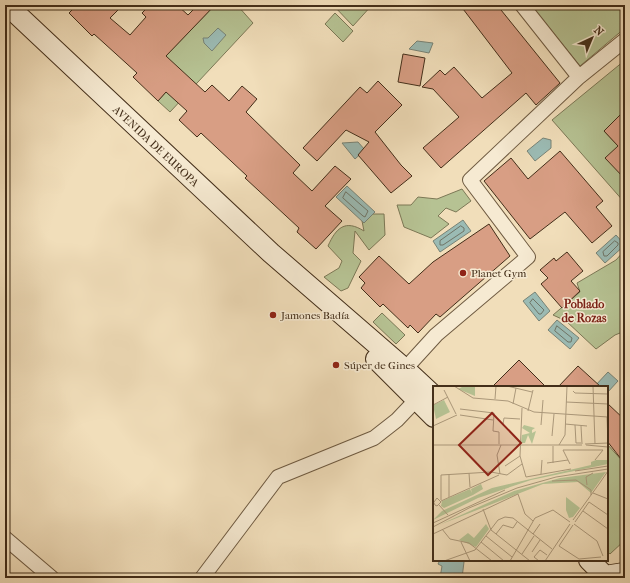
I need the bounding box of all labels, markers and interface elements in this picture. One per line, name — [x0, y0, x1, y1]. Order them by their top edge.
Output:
north arrow — [572, 18, 612, 58]
text: N — [591, 24, 607, 39]
street label: AVENIDA DE EUROPA — [109, 102, 202, 190]
place label: Planet Gym — [471, 267, 527, 280]
marker: Planet Gym — [458, 268, 468, 278]
district label: Poblado de Rozas — [562, 297, 607, 325]
place label: Jamones Badía — [280, 309, 350, 322]
marker: Jamones Badía — [268, 310, 278, 320]
place label: Súper de Gines — [344, 359, 415, 372]
marker: Súper de Gines — [331, 360, 341, 370]
inset map — [433, 386, 608, 561]

